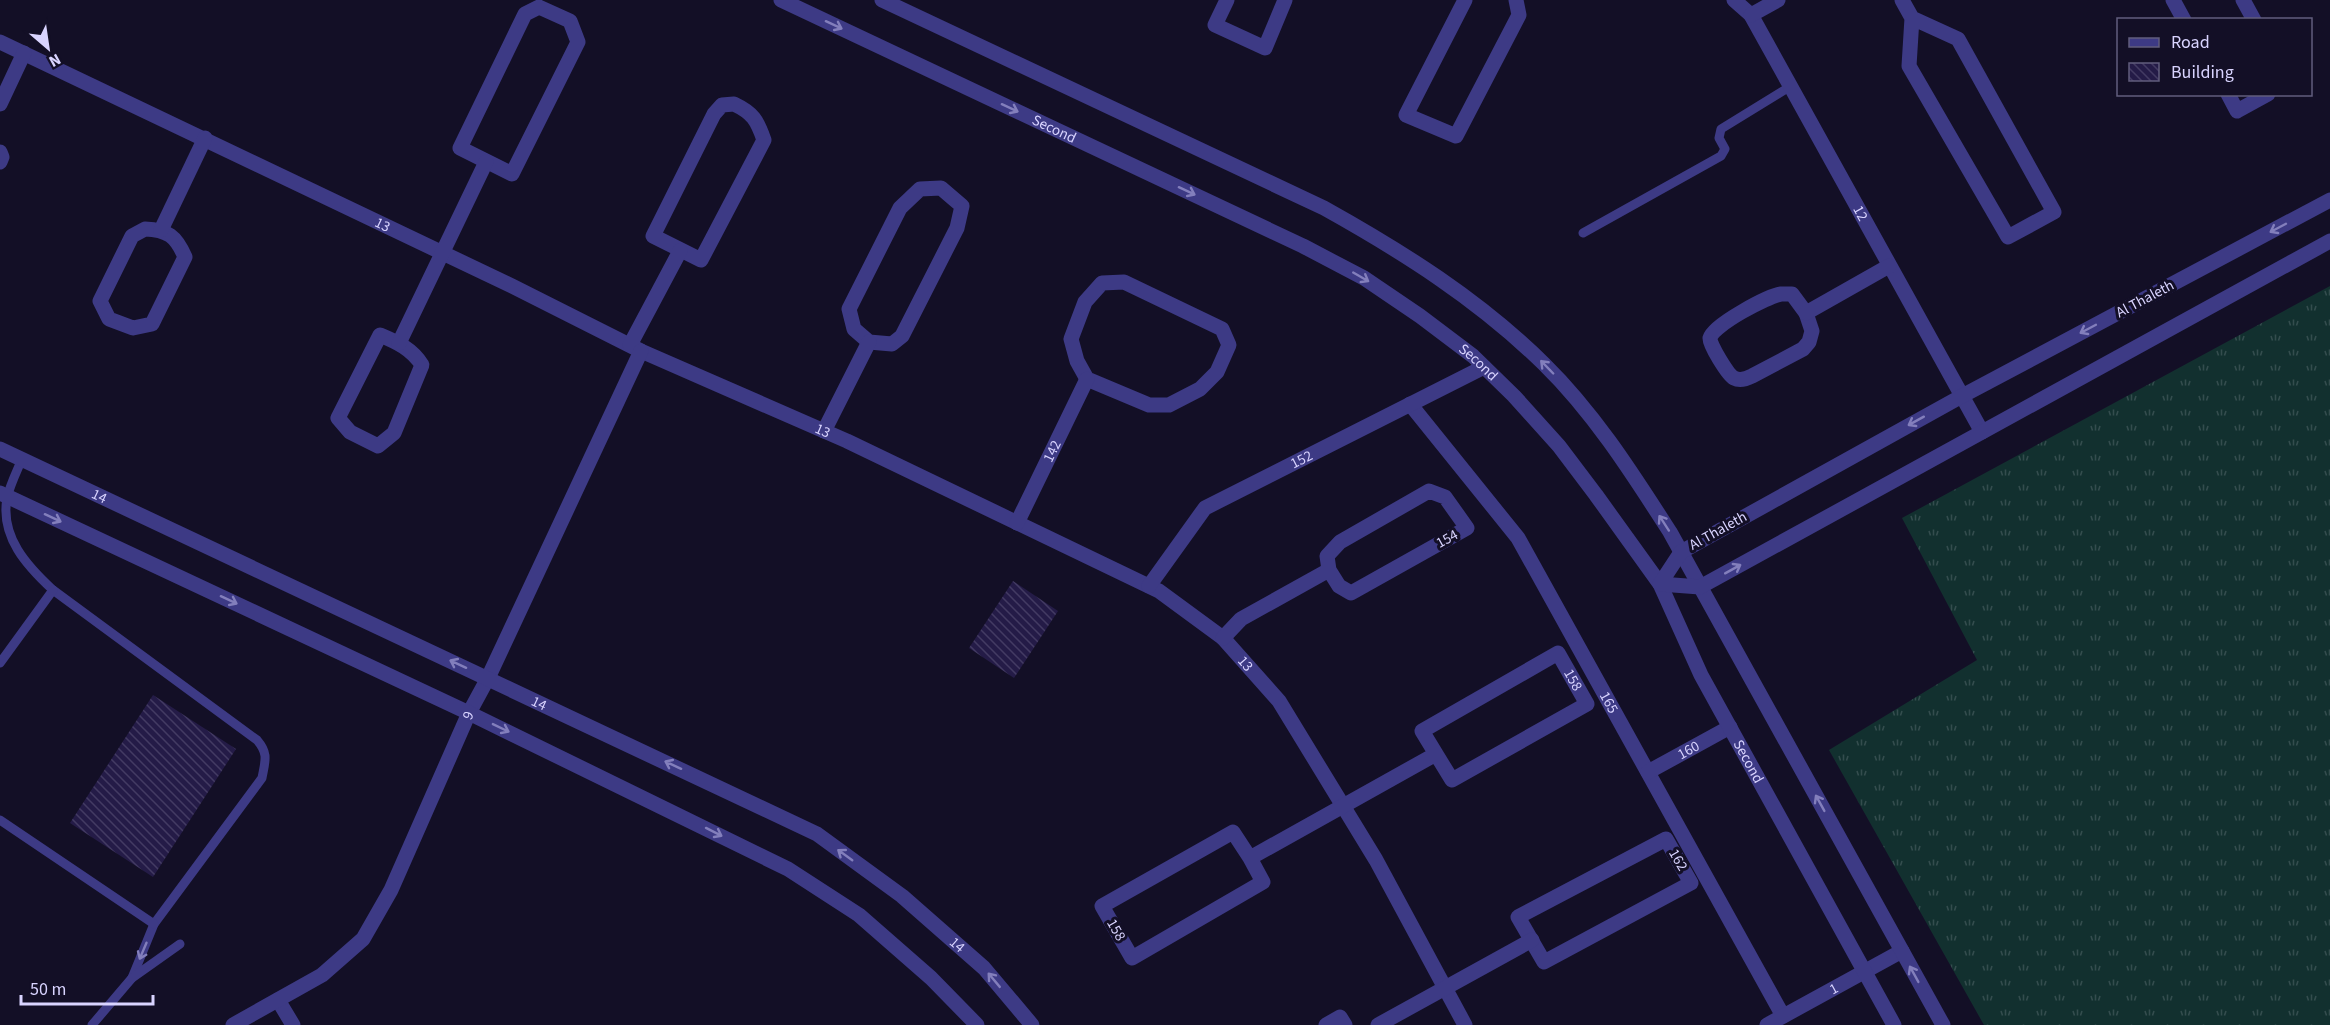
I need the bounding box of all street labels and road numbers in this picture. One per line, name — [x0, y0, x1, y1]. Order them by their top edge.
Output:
street label: Second — [1029, 109, 1080, 148]
street label: 12 — [1848, 201, 1873, 225]
street label: 13 — [371, 212, 394, 237]
street label: Al Thaleth — [2112, 275, 2178, 323]
street label: Second — [1454, 338, 1503, 385]
street label: 13 — [812, 418, 834, 443]
street label: 142 — [1038, 436, 1066, 466]
street label: 152 — [1287, 445, 1316, 474]
street label: 14 — [88, 483, 111, 509]
street label: Al Thaleth — [1685, 507, 1751, 555]
street label: 154 — [1432, 524, 1462, 554]
street label: 13 — [1233, 651, 1258, 676]
street label: 158 — [1559, 665, 1588, 695]
street label: 165 — [1594, 687, 1624, 717]
street label: 14 — [528, 690, 551, 716]
street label: 9 — [457, 708, 479, 723]
street label: 160 — [1673, 735, 1703, 764]
street label: Second — [1728, 736, 1769, 787]
street label: 162 — [1663, 845, 1693, 875]
street label: 158 — [1101, 915, 1131, 945]
street label: 14 — [945, 932, 970, 958]
street label: 1 — [1825, 977, 1842, 999]

